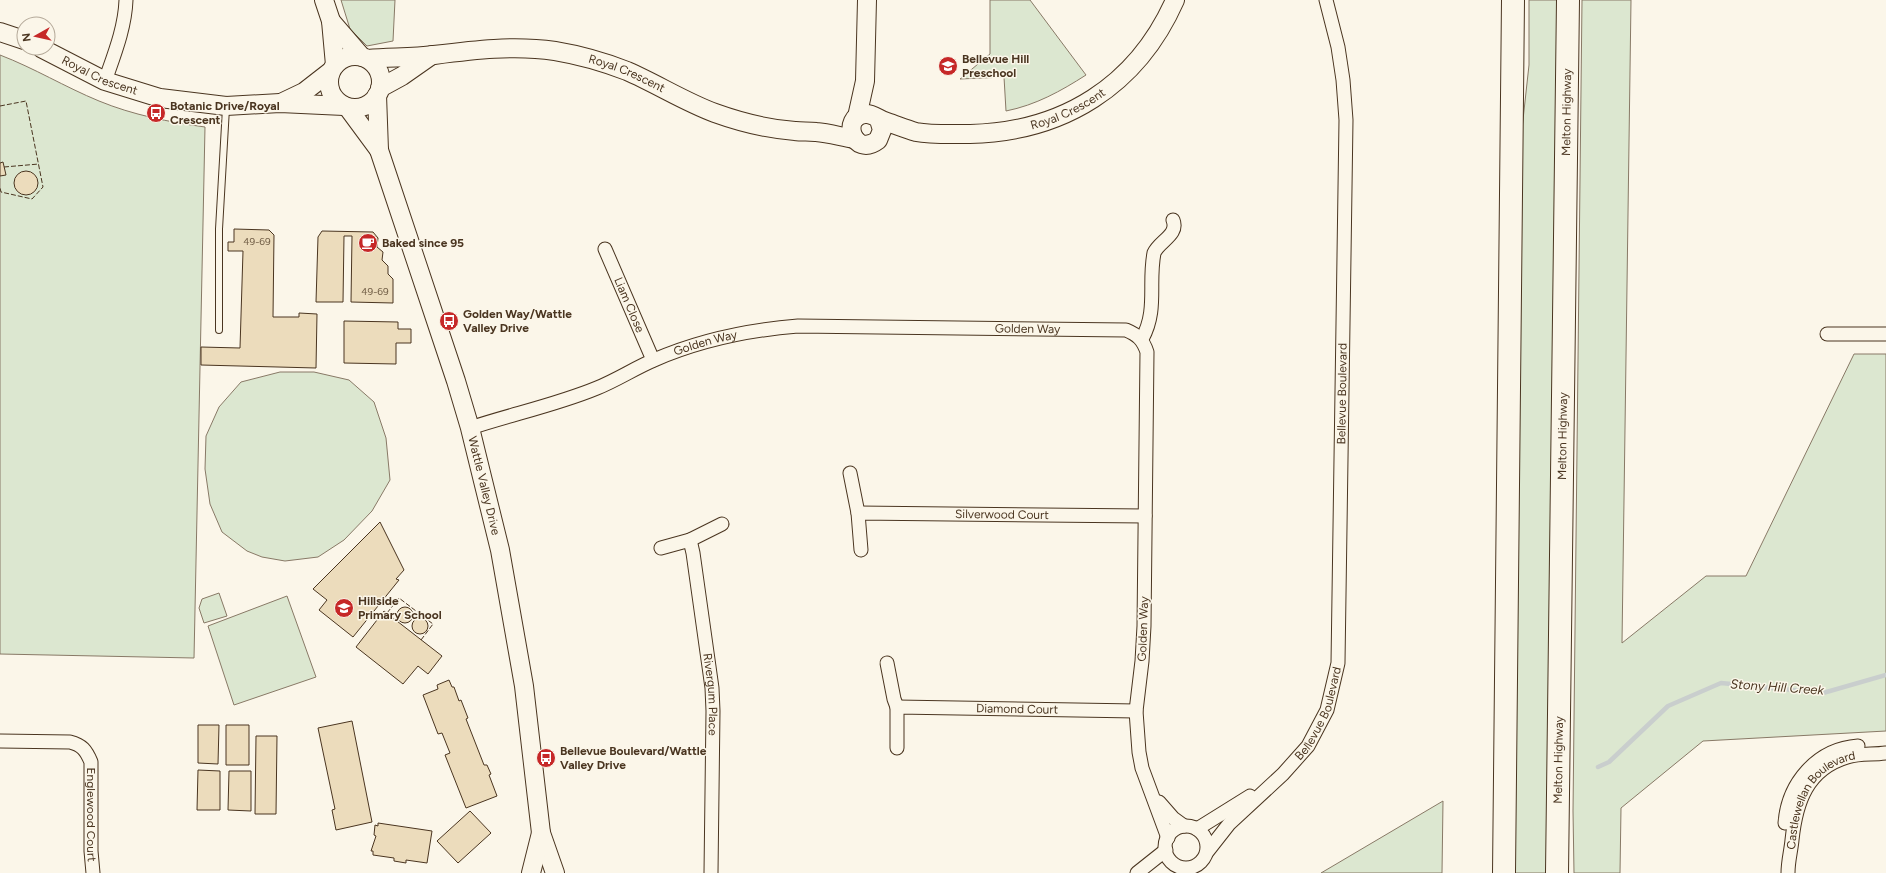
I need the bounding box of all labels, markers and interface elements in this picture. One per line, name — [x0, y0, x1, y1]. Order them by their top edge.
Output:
north arrow — [16, 16, 56, 56]
text: N — [20, 32, 34, 42]
street label: Royal Crescent — [587, 52, 668, 96]
place label: Bellevue Hill Preschool — [962, 52, 1029, 80]
street label: Royal Crescent — [59, 53, 140, 98]
school or university icon: Bellevue Hill Preschool — [937, 55, 959, 77]
street label: Melton Highway — [1559, 67, 1574, 156]
street label: Royal Crescent — [1029, 85, 1108, 132]
place label: Botanic Drive/Royal Crescent — [170, 99, 280, 127]
bus stop icon: Botanic Drive/Royal Crescent — [145, 102, 167, 124]
cafe icon: Baked since 95 — [357, 232, 379, 254]
house number: 49-69 — [243, 235, 271, 248]
place label: Baked since 95 — [382, 236, 464, 250]
street label: Liam Close — [611, 275, 647, 335]
house number: 49-69 — [361, 285, 389, 298]
place label: Golden Way/Wattle Valley Drive — [463, 307, 572, 335]
bus stop icon: Golden Way/Wattle Valley Drive — [438, 310, 460, 332]
street label: Golden Way — [995, 321, 1061, 336]
street label: Golden Way — [672, 327, 739, 359]
street label: Bellevue Boulevard — [1334, 343, 1350, 445]
street label: Melton Highway — [1555, 391, 1570, 480]
street label: Wattle Valley Drive — [465, 435, 503, 537]
street label: Silverwood Court — [955, 507, 1049, 522]
place label: Hillside Primary School — [358, 594, 442, 622]
street label: Golden Way — [1135, 595, 1151, 662]
school or university icon: Hillside Primary School — [333, 597, 355, 619]
street label: Rivergum Place — [700, 652, 720, 736]
street label: Bellevue Boulevard — [1292, 665, 1344, 763]
water label: Stony Hill Creek — [1730, 676, 1825, 698]
street label: Diamond Court — [976, 701, 1059, 717]
street label: Melton Highway — [1551, 715, 1566, 804]
place label: Bellevue Boulevard/Wattle Valley Drive — [560, 744, 707, 772]
bus stop icon: Bellevue Boulevard/Wattle Valley Drive — [535, 747, 557, 769]
street label: Castlewellan Boulevard — [1784, 748, 1857, 850]
street label: Englewood Court — [84, 768, 99, 863]

